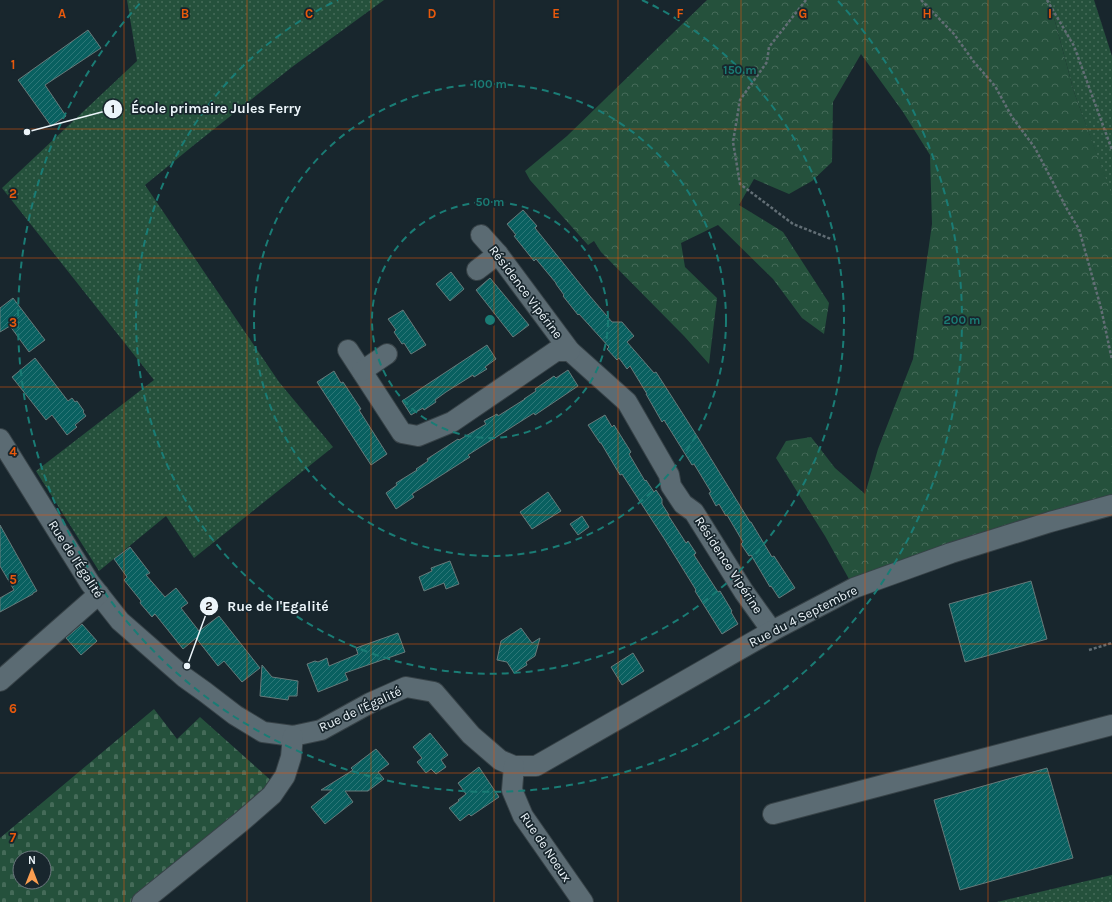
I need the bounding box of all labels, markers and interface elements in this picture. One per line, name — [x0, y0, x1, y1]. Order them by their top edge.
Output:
text: A — [58, 6, 66, 21]
text: B — [181, 6, 189, 21]
text: C — [305, 6, 313, 21]
text: D — [428, 6, 437, 21]
text: E — [552, 6, 560, 21]
text: F — [676, 6, 684, 21]
text: G — [799, 6, 807, 21]
text: H — [922, 6, 932, 21]
text: I — [1048, 6, 1052, 21]
text: 1 — [11, 57, 15, 72]
text: 150 m — [723, 63, 757, 77]
text: 100 m — [473, 77, 507, 91]
callout: École primaire Jules Ferry — [103, 96, 309, 122]
text: École primaire Jules Ferry — [131, 99, 301, 117]
text: 1 — [111, 102, 115, 116]
text: 2 — [9, 186, 17, 201]
text: 50 m — [476, 195, 505, 209]
street label: Résidence Vipérine — [486, 243, 566, 342]
centre of rings — [483, 313, 497, 327]
text: 200 m — [944, 313, 980, 327]
text: 3 — [9, 315, 17, 330]
text: 4 — [9, 444, 17, 459]
street label: Résidence Vipérine — [692, 514, 766, 617]
street label: Rue de l'Égalité — [45, 516, 108, 601]
text: 5 — [9, 572, 17, 587]
street label: Rue du 4 Septembre — [746, 582, 860, 650]
callout: Rue de l'Egalité — [199, 593, 337, 619]
text: Rue de l'Egalité — [227, 598, 329, 615]
text: 2 — [205, 599, 213, 613]
street label: Rue de l'Égalité — [315, 681, 404, 735]
text: 6 — [9, 701, 17, 716]
street label: Rue de Noeux — [517, 810, 575, 885]
text: 7 — [10, 830, 17, 845]
north arrow — [12, 850, 52, 890]
text: N — [28, 854, 36, 867]

